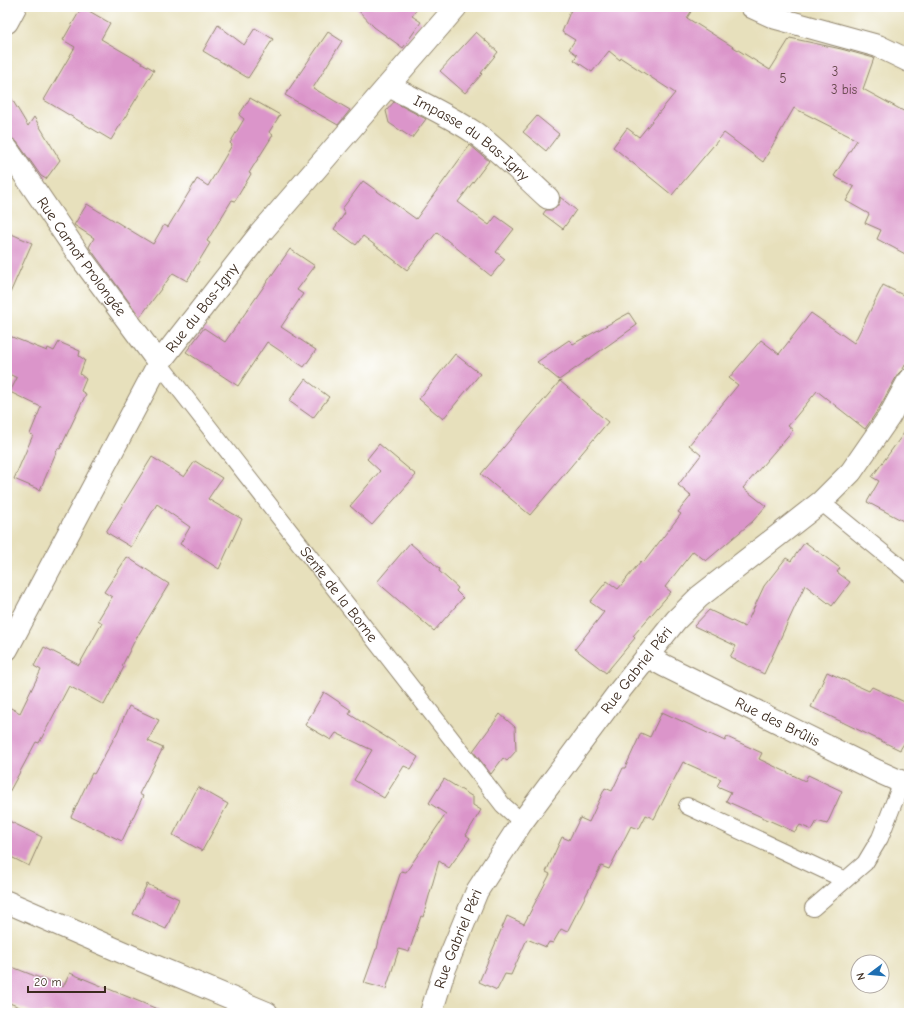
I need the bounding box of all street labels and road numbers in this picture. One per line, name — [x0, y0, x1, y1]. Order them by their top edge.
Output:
street label: Impasse du Bas-Igny — [411, 91, 533, 185]
street label: Rue Carnot Prolongée — [33, 194, 131, 320]
street label: Rue du Bas-Igny — [162, 259, 243, 356]
street label: Sente de la Borne — [296, 543, 382, 646]
street label: Rue Gabriel Péri — [597, 623, 676, 717]
street label: Rue des Brûlis — [732, 693, 823, 750]
street label: Rue Gabriel Péri — [430, 886, 486, 991]

